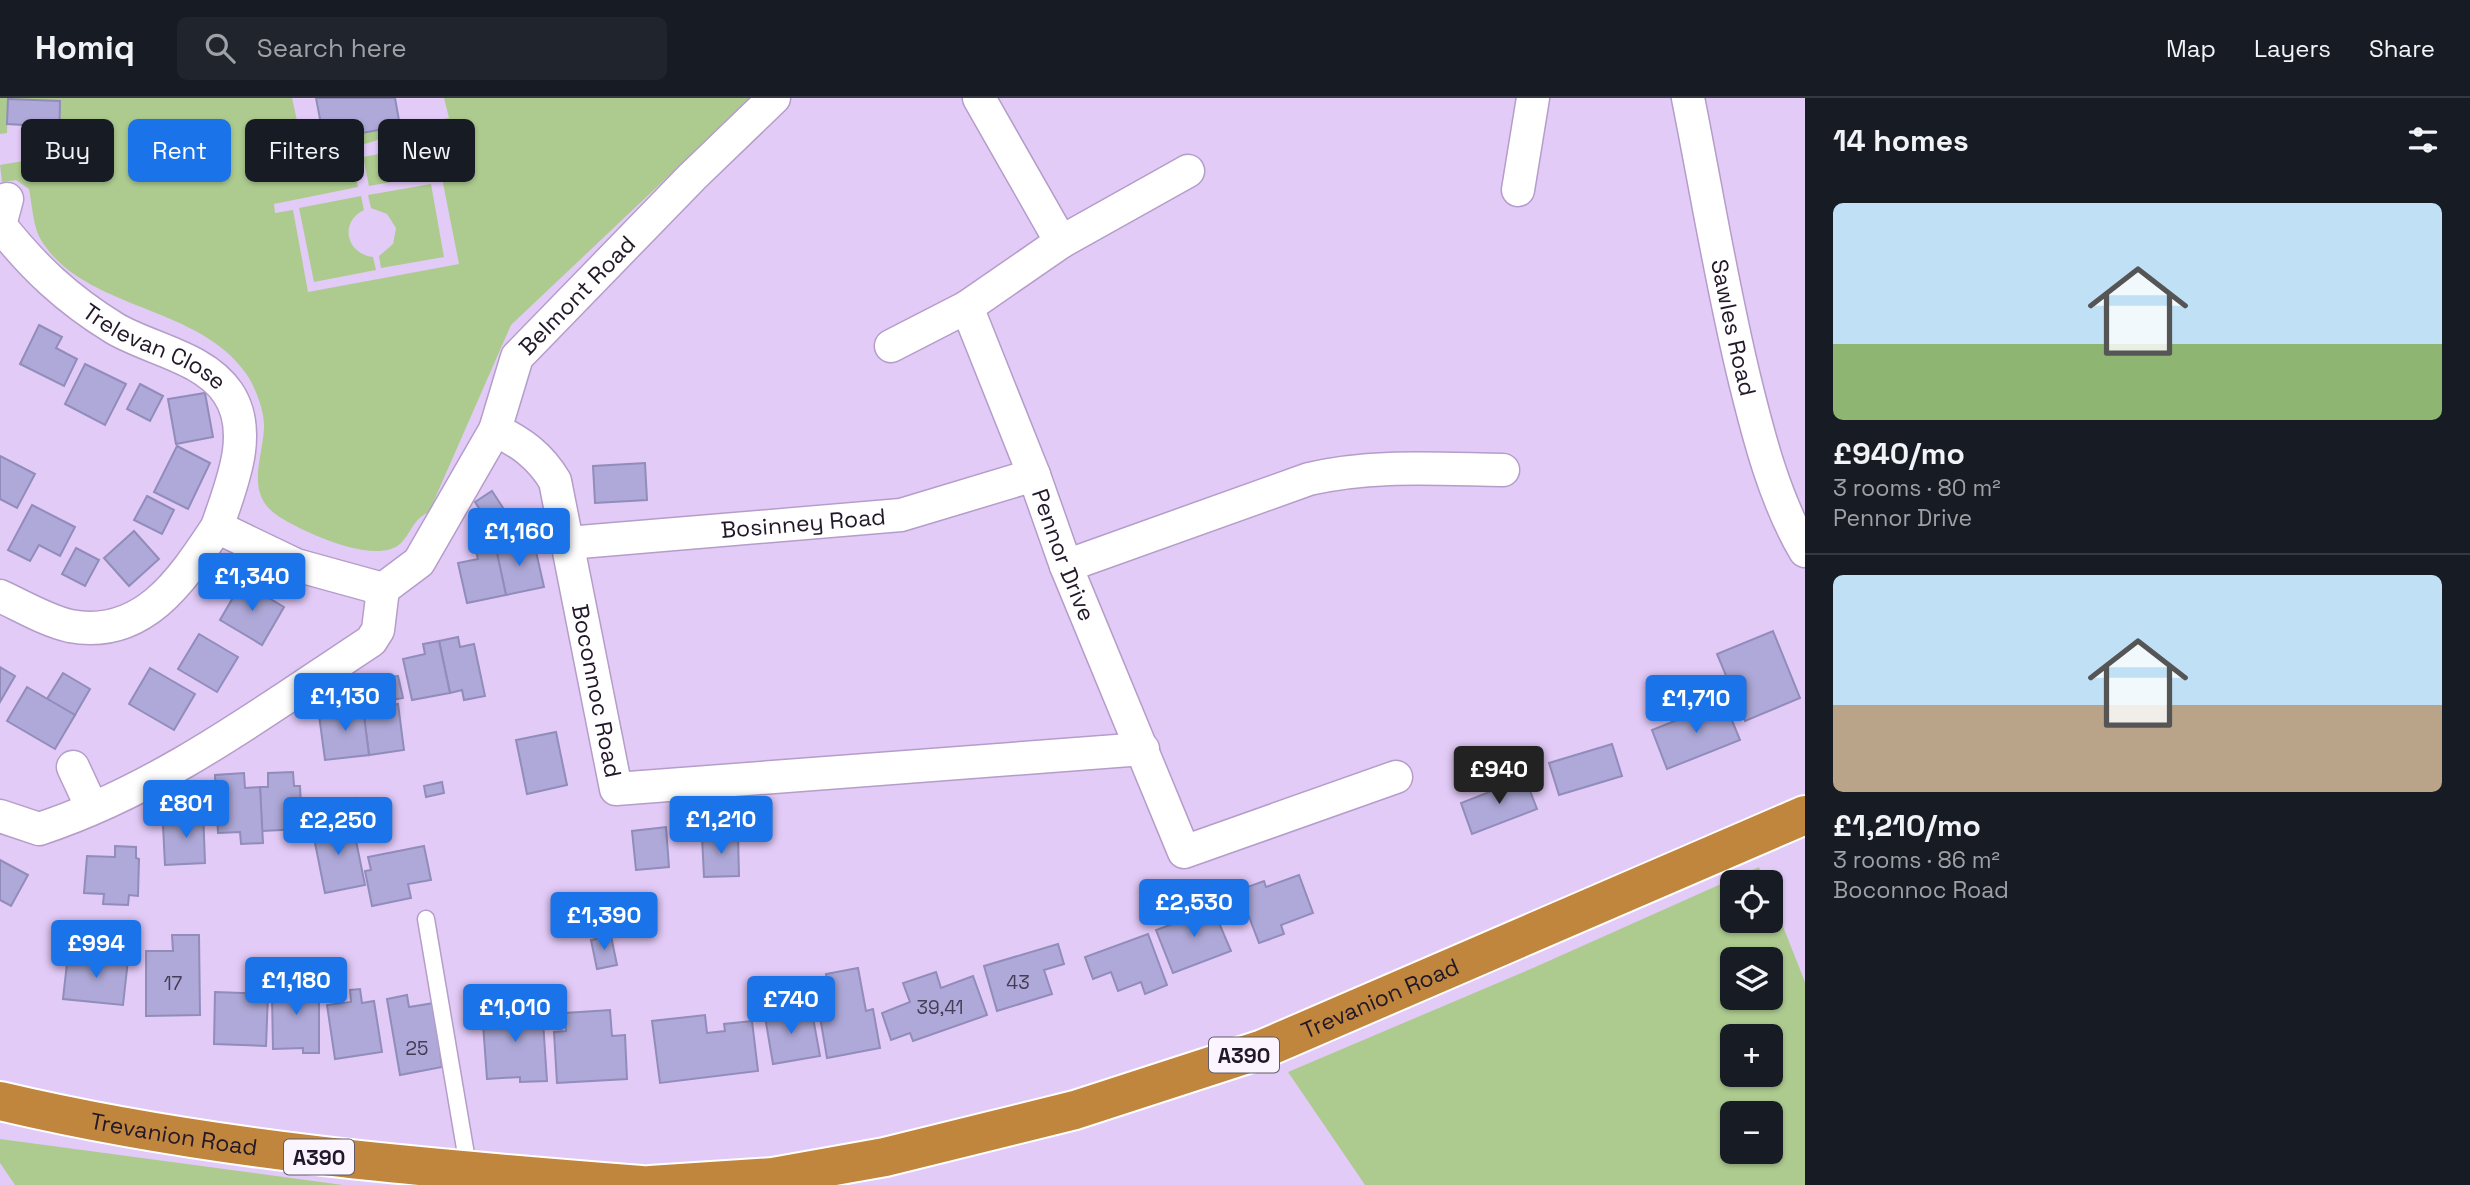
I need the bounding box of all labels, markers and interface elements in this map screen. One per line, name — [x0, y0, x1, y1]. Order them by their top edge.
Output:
search box — [177, 17, 667, 80]
text: Homiq — [35, 27, 135, 69]
icon: search — [201, 29, 239, 67]
text: Search here — [257, 31, 407, 65]
text: Map — [2166, 33, 2216, 64]
text: Layers — [2254, 33, 2331, 64]
text: Share — [2369, 33, 2435, 64]
chip: Buy — [21, 119, 114, 182]
chip: Rent — [128, 119, 231, 182]
chip: Filters — [245, 119, 364, 182]
chip: New — [378, 119, 475, 182]
text: 14 homes — [1833, 121, 1969, 160]
icon: filters — [2404, 121, 2442, 159]
street label: Belmont Road — [512, 229, 642, 361]
icon: home — [2075, 248, 2201, 374]
street label: Sawles Road — [1704, 257, 1763, 399]
street label: Trelevan Close — [77, 297, 233, 396]
text: £940/mo — [1833, 434, 1965, 473]
text: 3 rooms · 80 m² — [1833, 473, 2001, 503]
street label: Pennor Drive — [1025, 485, 1102, 626]
street label: Bosinney Road — [719, 501, 887, 545]
text: Pennor Drive — [1833, 503, 1972, 533]
pin: £1,160 — [462, 508, 576, 568]
text: £1,160 — [484, 516, 554, 546]
pin: £1,340 — [195, 554, 309, 613]
text: £1,340 — [214, 561, 290, 591]
street label: Boconnoc Road — [565, 602, 628, 780]
icon: home — [2075, 620, 2201, 746]
pin: £1,130 — [288, 674, 402, 733]
pin: £1,710 — [1639, 676, 1753, 735]
text: £1,130 — [310, 681, 380, 711]
text: £1,710 — [1662, 683, 1730, 713]
pin: £940 — [1458, 746, 1540, 806]
text: £940 — [1470, 754, 1528, 784]
pin: £801 — [145, 780, 227, 840]
text: £801 — [159, 788, 213, 818]
pin: £1,210 — [664, 796, 778, 856]
pin: £2,250 — [281, 798, 395, 857]
text: £1,210 — [686, 804, 756, 834]
text: £2,250 — [299, 805, 377, 835]
text: £1,210/mo — [1833, 806, 1981, 845]
text: 3 rooms · 86 m² — [1833, 845, 2000, 875]
map controls — [1720, 870, 1783, 1164]
button: locate — [1720, 870, 1783, 933]
text: Boconnoc Road — [1833, 875, 2009, 905]
pin: £2,530 — [1137, 880, 1251, 939]
text: £2,530 — [1155, 887, 1233, 917]
pin: £1,390 — [547, 892, 661, 952]
text: £1,390 — [567, 900, 641, 930]
pin: £994 — [55, 920, 137, 980]
text: £994 — [67, 928, 125, 958]
button: layers — [1720, 947, 1783, 1010]
street label: Trevanion Road — [1297, 951, 1464, 1046]
pin: £1,180 — [239, 958, 353, 1017]
text: £1,180 — [261, 965, 331, 995]
house number: 43 — [1006, 970, 1030, 995]
house number: 17 — [164, 971, 183, 996]
pin: £740 — [750, 976, 832, 1036]
pin: £1,010 — [458, 984, 572, 1044]
text: £740 — [763, 984, 819, 1014]
text: £1,010 — [479, 992, 551, 1022]
house number: 39,41 — [916, 995, 964, 1020]
button: + — [1720, 1024, 1783, 1087]
house number: 25 — [406, 1036, 428, 1061]
road number: A390 — [1209, 1038, 1279, 1072]
button: − — [1720, 1101, 1783, 1164]
street label: Trevanion Road — [88, 1106, 259, 1162]
road number: A390 — [284, 1140, 354, 1174]

